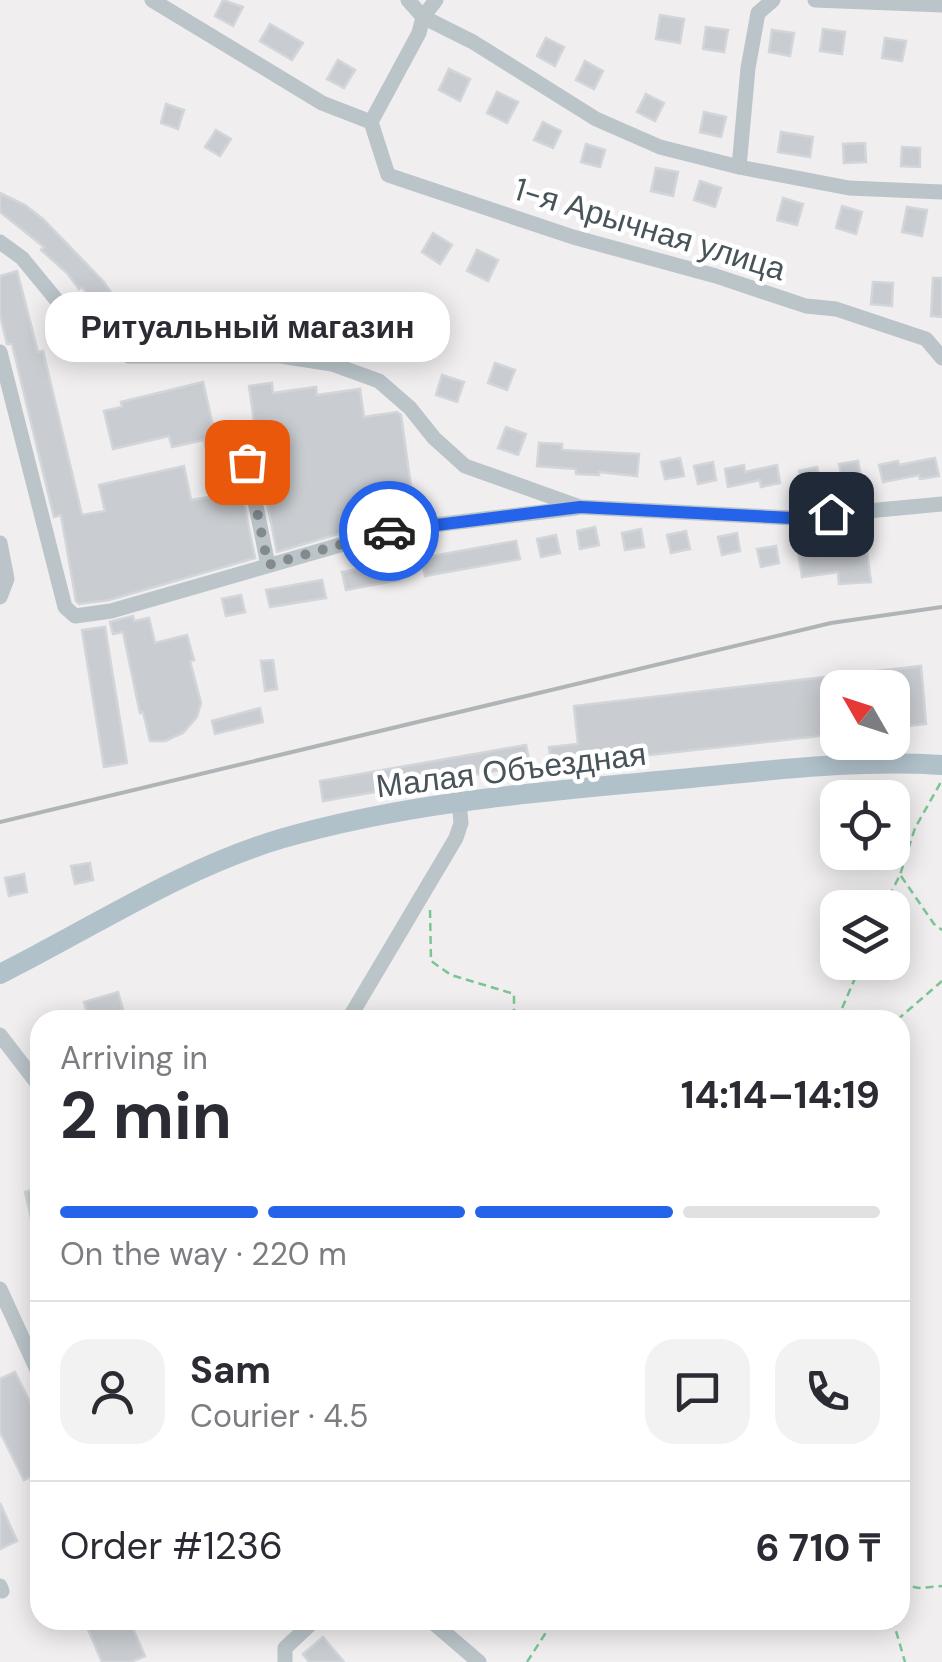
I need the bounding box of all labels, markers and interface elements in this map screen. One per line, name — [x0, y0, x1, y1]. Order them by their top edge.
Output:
street label: 1-я Арычная улица — [509, 168, 791, 290]
callout: Ритуальный магазин — [44, 292, 450, 362]
text: Ритуальный магазин — [81, 306, 414, 348]
pin — [205, 420, 290, 505]
icon: bag — [220, 435, 275, 490]
pin — [789, 472, 874, 557]
courier — [339, 481, 439, 581]
icon: home — [804, 487, 859, 542]
icon: car — [362, 504, 417, 559]
north arrow — [820, 670, 910, 760]
map controls — [820, 670, 910, 980]
street label: Малая Объездная — [374, 733, 648, 807]
button: locate — [820, 780, 910, 870]
button: layers — [820, 890, 910, 980]
text: Arriving in — [60, 1037, 208, 1079]
text: 14:14–14:19 — [681, 1070, 880, 1120]
text: 2 min — [60, 1074, 232, 1158]
text: On the way · 220 m — [60, 1233, 347, 1275]
button: person — [60, 1339, 165, 1444]
button: chat — [645, 1339, 750, 1444]
button: phone — [775, 1339, 880, 1444]
text: Sam — [190, 1345, 271, 1395]
text: Courier · 4.5 — [190, 1395, 368, 1437]
text: Order #1236 — [60, 1521, 283, 1571]
text: 6 710 ₸ — [756, 1523, 880, 1573]

